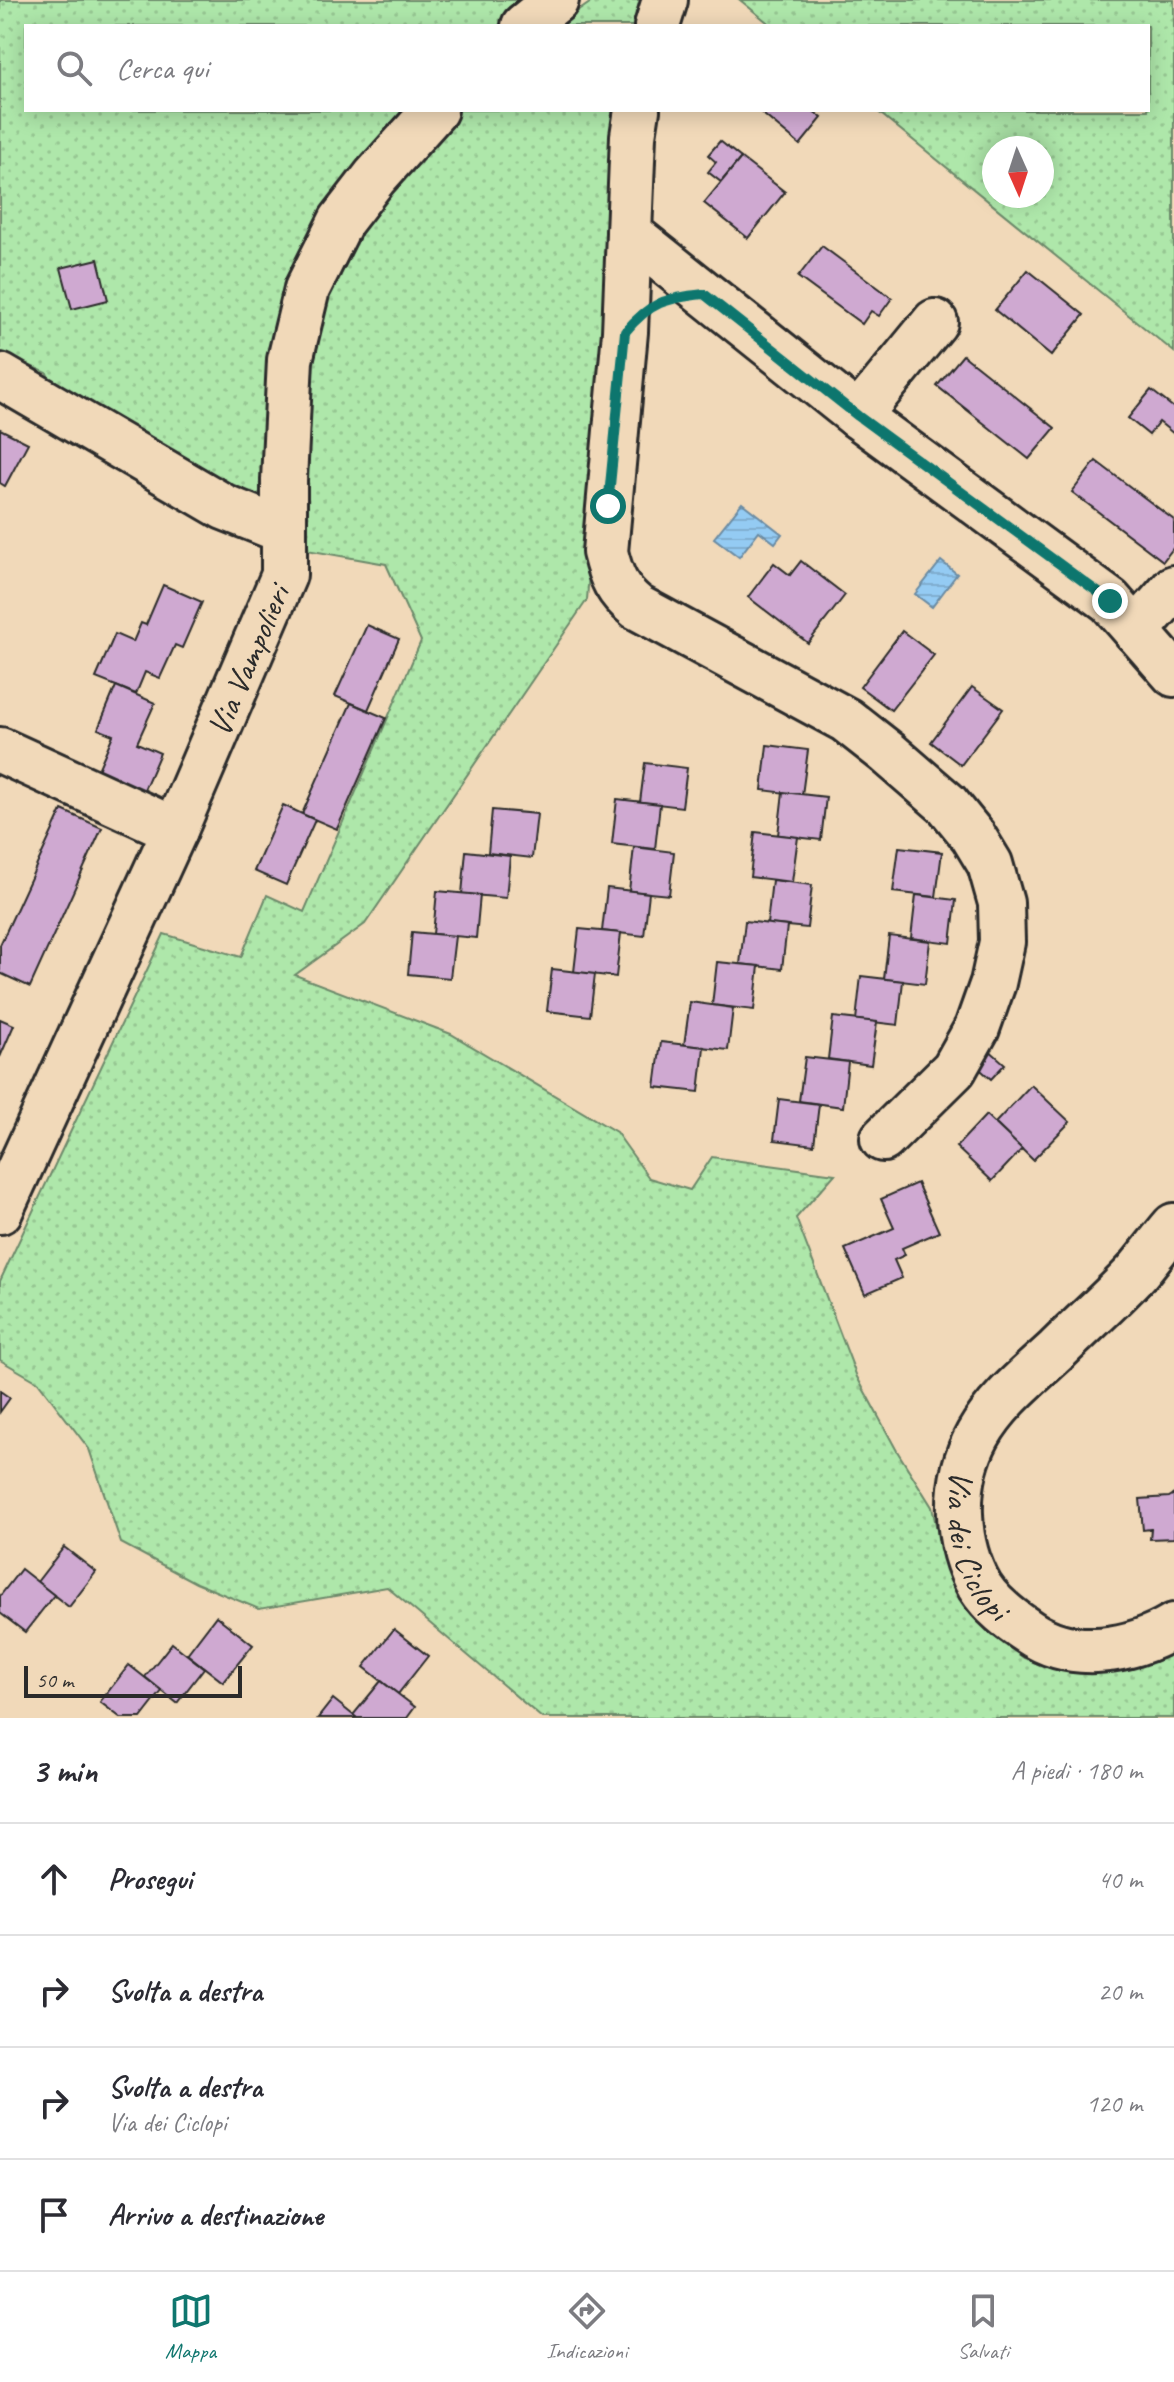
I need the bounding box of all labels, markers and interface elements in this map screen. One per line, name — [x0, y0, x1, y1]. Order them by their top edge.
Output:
search box — [24, 24, 1150, 112]
icon: search — [52, 46, 96, 90]
text: Cerca qui — [116, 49, 209, 87]
north arrow — [982, 136, 1054, 208]
route start — [590, 488, 626, 524]
street label: Via Vampolieri — [196, 575, 300, 742]
route end — [1092, 583, 1128, 619]
street label: Via dei Ciclopi — [938, 1468, 1021, 1632]
scale bar — [24, 1662, 242, 1698]
text: 50 m — [36, 1666, 73, 1694]
text: 3 min — [32, 1749, 97, 1792]
text: A piedi · 180 m — [1011, 1754, 1142, 1787]
icon: ahead — [32, 1857, 76, 1901]
text: Prosegui — [108, 1860, 192, 1898]
text: 40 m — [1098, 1863, 1142, 1896]
icon: right — [32, 1969, 76, 2013]
text: Svolta a destra — [108, 1972, 262, 2010]
text: 20 m — [1098, 1975, 1142, 2008]
text: Svolta a destra — [108, 2068, 262, 2106]
icon: right — [32, 2081, 76, 2125]
text: 120 m — [1086, 2087, 1142, 2120]
text: Via dei Ciclopi — [108, 2106, 227, 2139]
icon: arrive — [32, 2193, 76, 2237]
text: Arrivo a destinazione — [108, 2196, 323, 2234]
tab: Mappa — [165, 2289, 216, 2365]
tab: Indicazioni — [546, 2289, 627, 2365]
tab: Salvati — [958, 2289, 1009, 2365]

